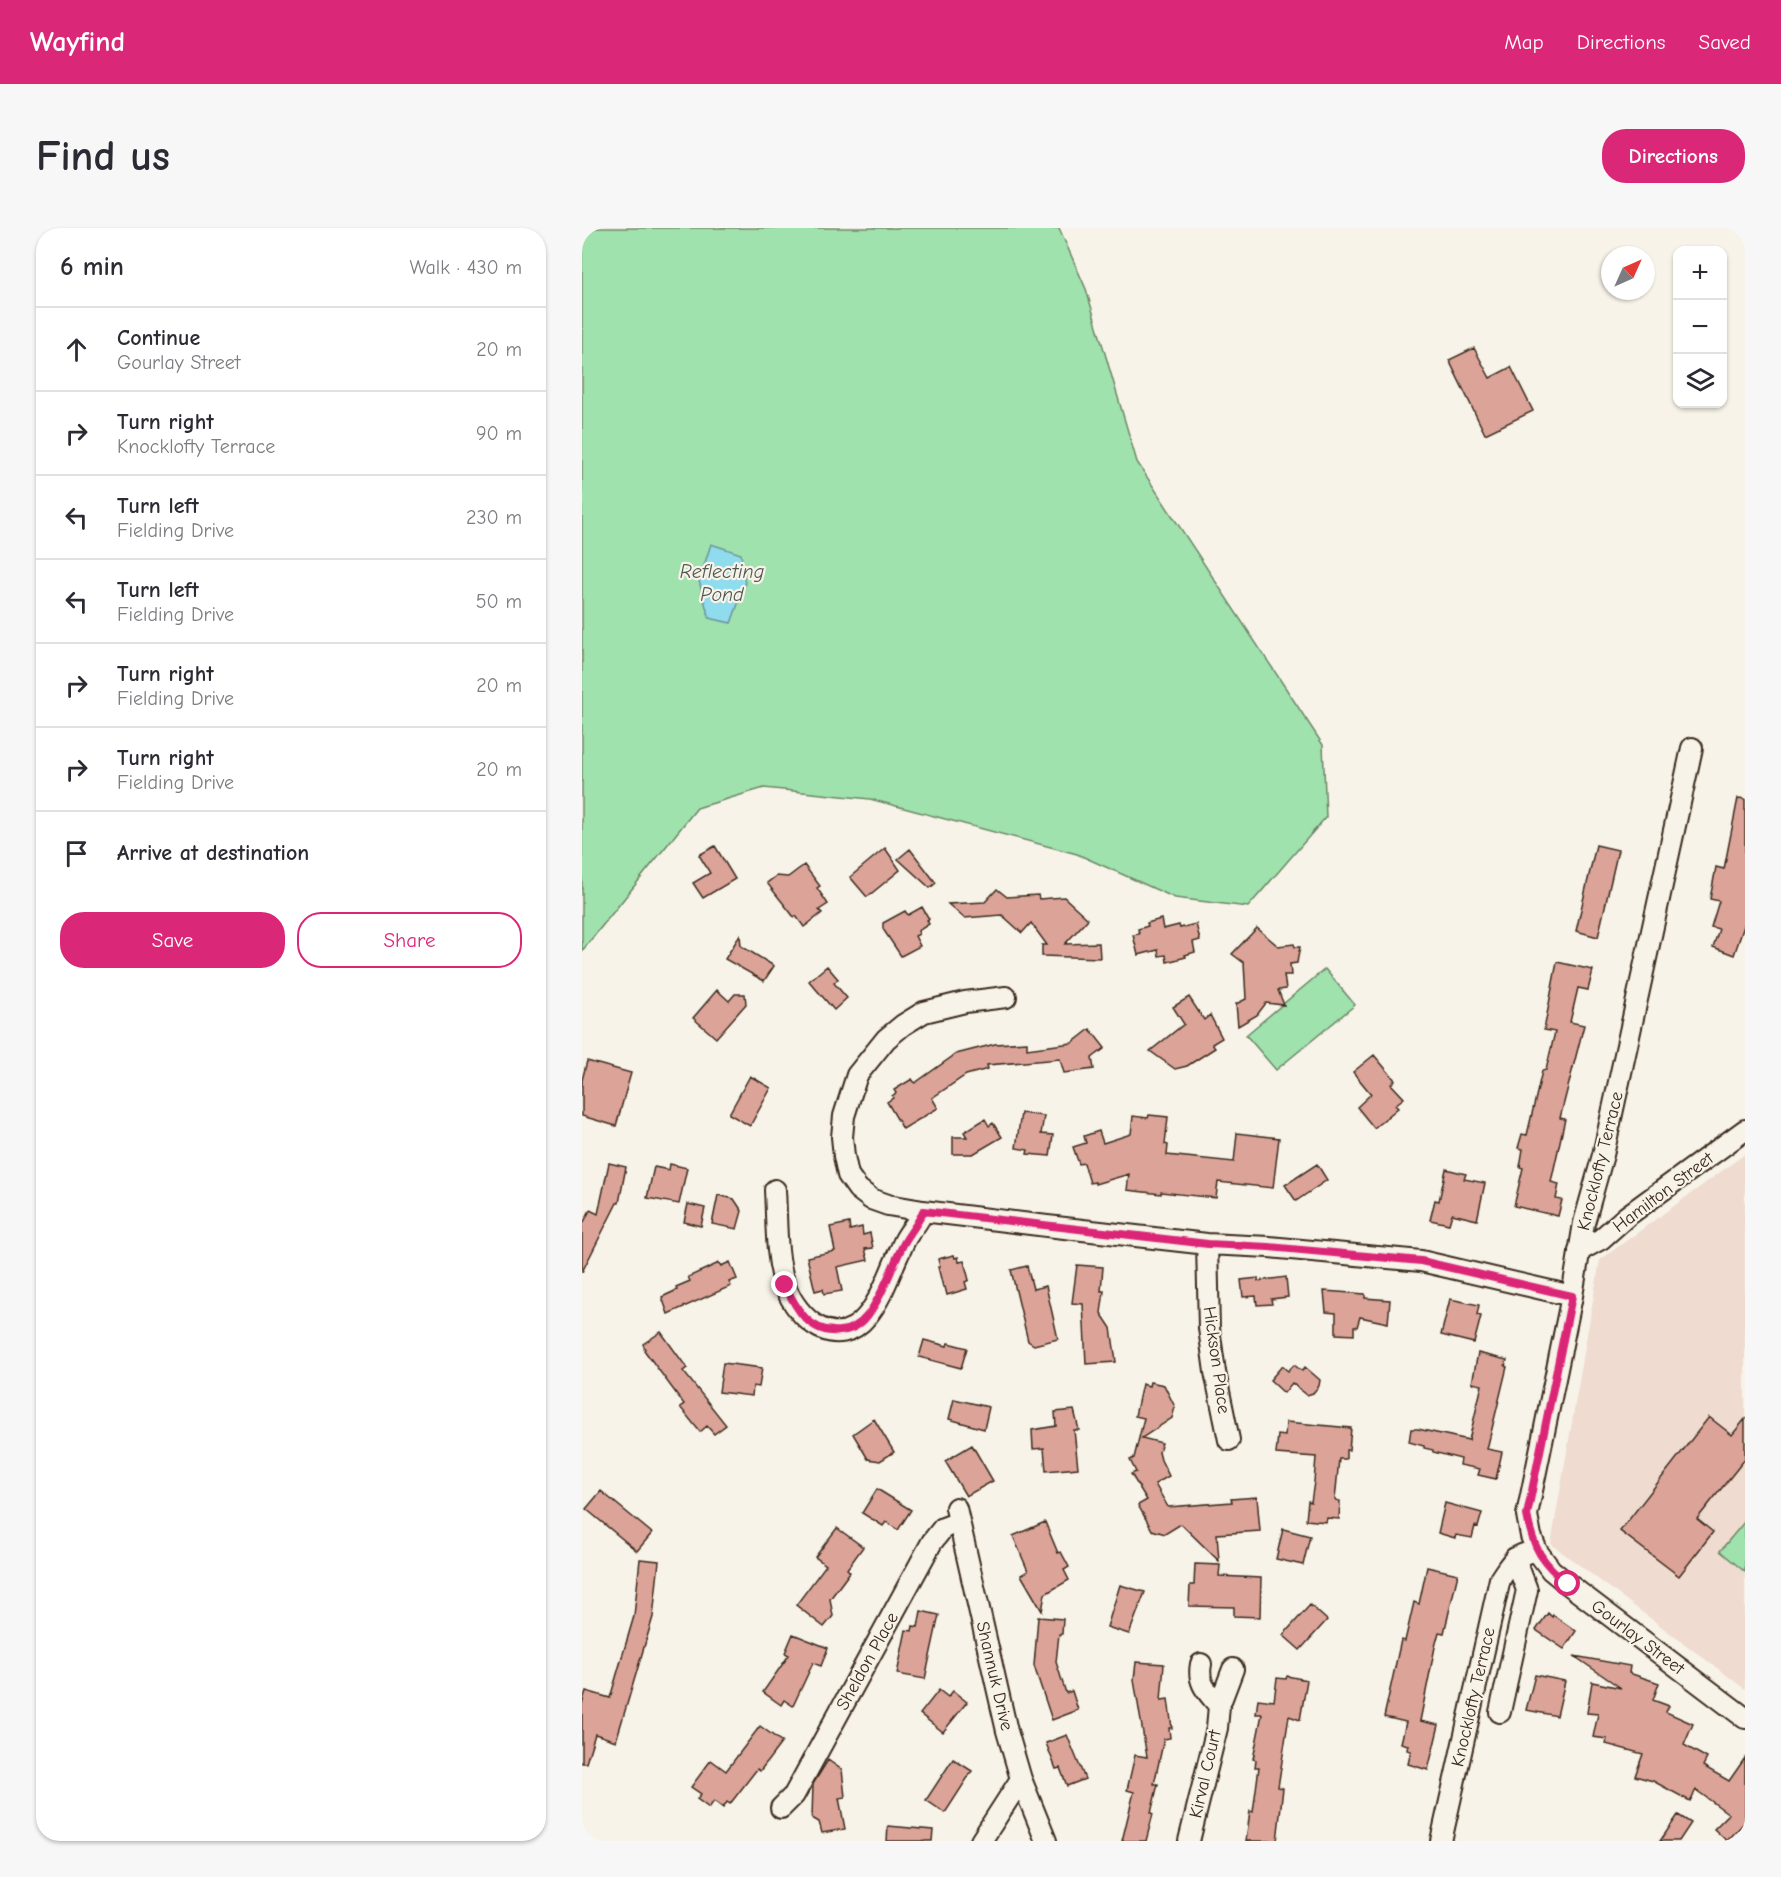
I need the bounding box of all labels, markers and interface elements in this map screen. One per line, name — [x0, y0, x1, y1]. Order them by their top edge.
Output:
text: Wayfind — [30, 26, 125, 58]
text: Map — [1504, 30, 1544, 54]
text: Directions — [1577, 30, 1666, 54]
text: Saved — [1699, 30, 1751, 54]
button: Directions — [1602, 129, 1745, 183]
text: Find us — [36, 132, 170, 181]
north arrow — [1601, 246, 1655, 300]
map controls — [1673, 246, 1727, 408]
button: + — [1673, 246, 1727, 300]
text: 6 min — [60, 252, 124, 282]
text: Walk · 430 m — [410, 256, 522, 279]
button: − — [1673, 300, 1727, 354]
text: Continue — [117, 325, 200, 351]
icon: ahead — [60, 333, 93, 366]
text: 20 m — [476, 338, 522, 361]
text: Gourlay Street — [117, 351, 240, 374]
button: layers — [1673, 354, 1727, 408]
text: Turn right — [117, 409, 214, 435]
icon: right — [60, 417, 93, 450]
text: 90 m — [476, 422, 522, 445]
text: Knocklofty Terrace — [117, 435, 275, 458]
text: Turn left — [117, 493, 199, 519]
icon: left — [60, 501, 93, 534]
text: 230 m — [466, 506, 522, 529]
text: Fielding Drive — [117, 519, 234, 542]
water label: Reflecting Pond — [680, 560, 764, 606]
text: Turn left — [117, 577, 199, 603]
icon: left — [60, 585, 93, 618]
text: 50 m — [476, 590, 522, 613]
text: Fielding Drive — [117, 603, 234, 626]
text: Turn right — [117, 661, 214, 687]
icon: right — [60, 669, 93, 702]
text: 20 m — [476, 674, 522, 697]
text: Fielding Drive — [117, 687, 234, 710]
text: Turn right — [117, 745, 214, 771]
icon: right — [60, 753, 93, 786]
text: 20 m — [476, 758, 522, 781]
text: Fielding Drive — [117, 771, 234, 794]
icon: arrive — [60, 837, 93, 870]
text: Arrive at destination — [117, 840, 309, 866]
button: Save — [60, 912, 285, 968]
button: Share — [297, 912, 522, 968]
street label: Knocklofty Terrace — [1573, 1089, 1628, 1233]
street label: Hamilton Street — [1609, 1147, 1718, 1237]
route end — [771, 1271, 797, 1297]
street label: Hickson Place — [1199, 1305, 1234, 1415]
route start — [1554, 1570, 1580, 1596]
street label: Gourlay Street — [1587, 1596, 1689, 1680]
street label: Sheldon Place — [832, 1609, 903, 1714]
street label: Shannuk Drive — [972, 1619, 1017, 1733]
street label: Knocklofty Terrace — [1447, 1625, 1500, 1769]
street label: Kirval Court — [1185, 1727, 1226, 1820]

